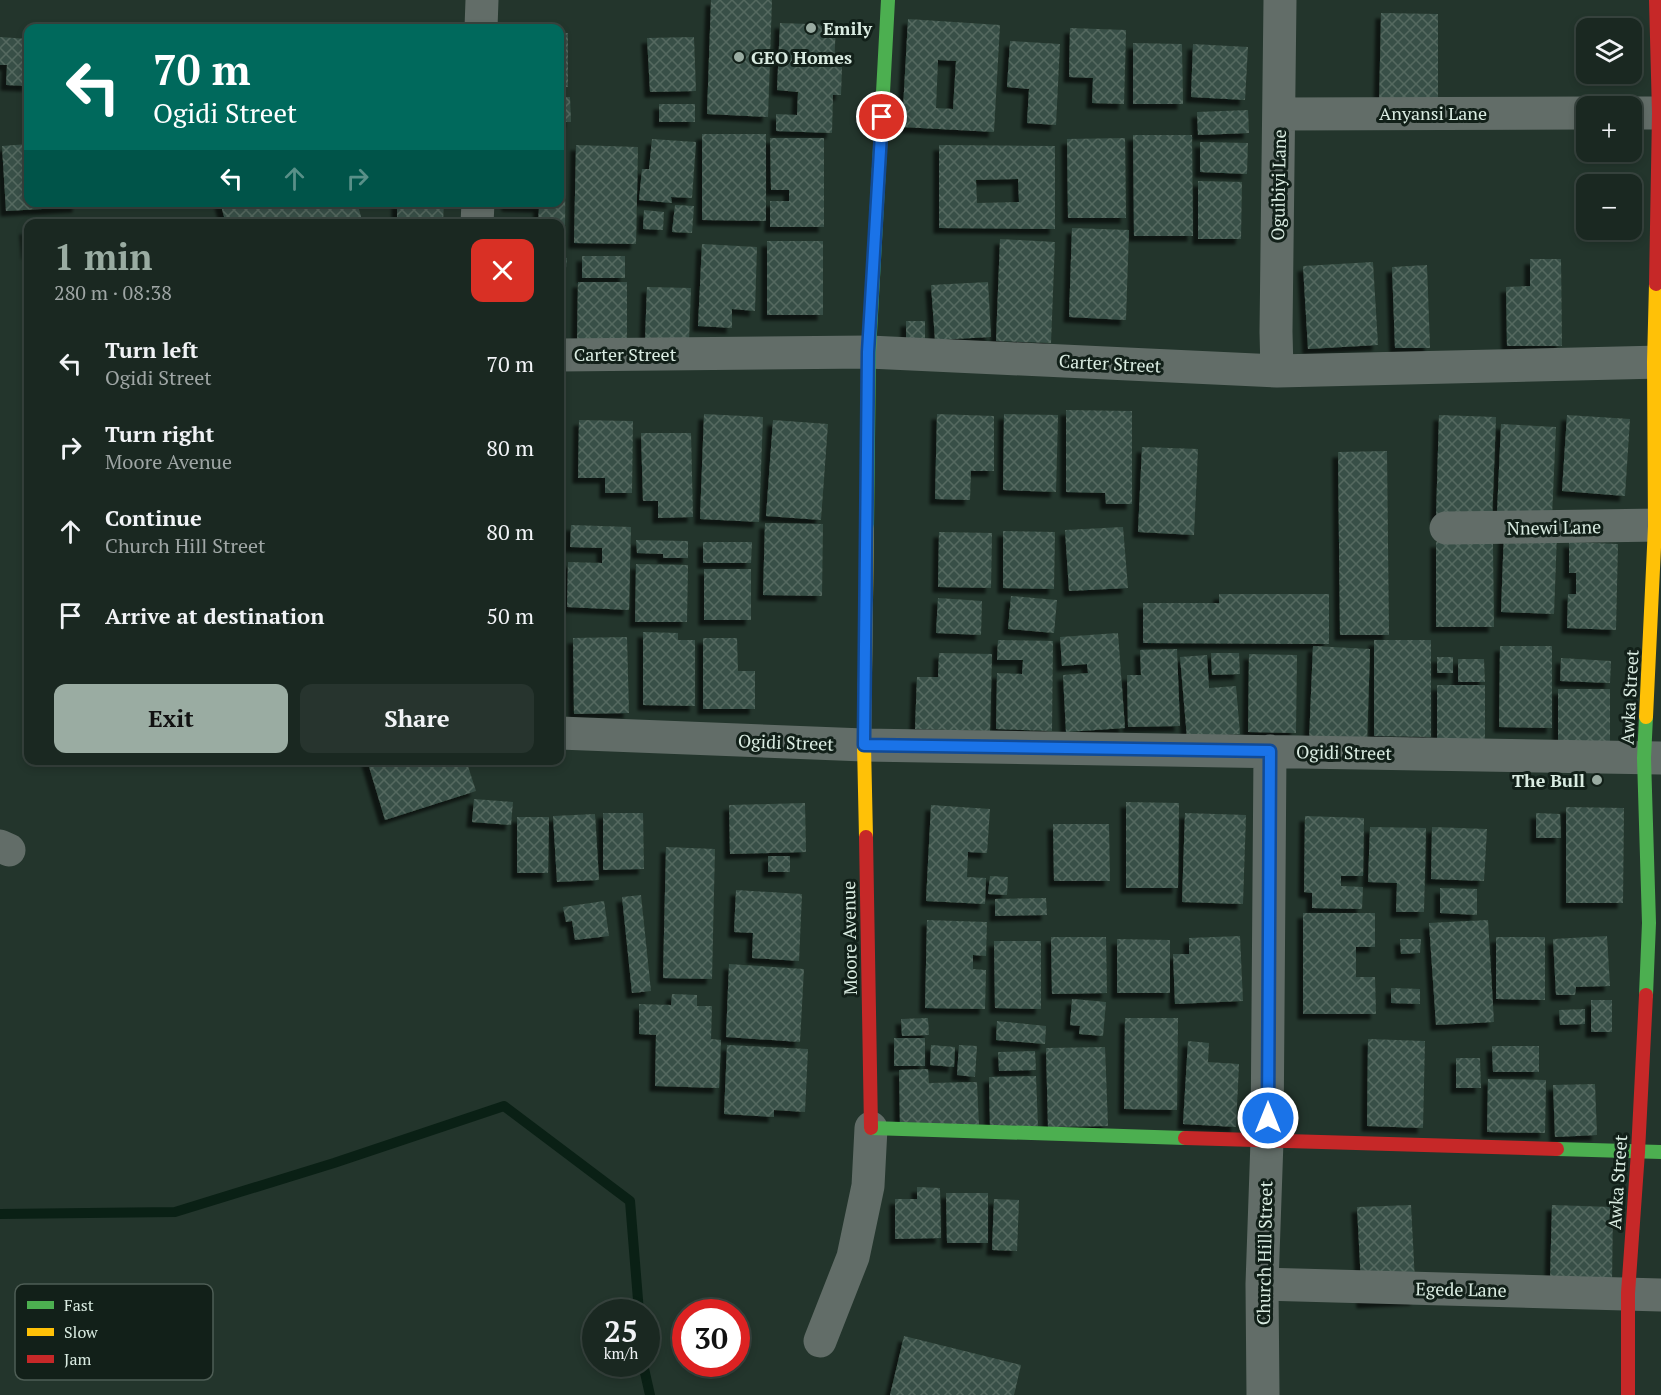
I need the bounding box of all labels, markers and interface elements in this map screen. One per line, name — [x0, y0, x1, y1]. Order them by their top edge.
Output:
place label: Emily — [823, 16, 872, 40]
map controls — [1576, 18, 1642, 240]
button: layers — [1576, 18, 1642, 84]
marker: Emily — [804, 21, 818, 35]
text: 70 m — [153, 41, 251, 97]
place label: GEO Homes — [751, 45, 852, 69]
icon: left — [54, 48, 132, 126]
marker: GEO Homes — [732, 50, 746, 64]
pin — [856, 91, 907, 142]
text: Ogidi Street — [153, 95, 297, 131]
button: + — [1576, 96, 1642, 162]
icon: arrive — [865, 100, 898, 133]
street label: Anyansi Lane — [1379, 101, 1487, 125]
street label: Oguibiyi Lane — [1265, 129, 1291, 241]
icon: left — [215, 162, 248, 195]
icon: ahead — [278, 162, 311, 195]
icon: right — [341, 162, 374, 195]
button: − — [1576, 174, 1642, 240]
text: 1 min — [54, 233, 152, 280]
button: close — [471, 239, 534, 302]
text: 280 m · 08:38 — [54, 279, 172, 306]
text: Turn left — [105, 335, 198, 364]
street label: Carter Street — [574, 342, 677, 366]
icon: left — [54, 347, 87, 380]
street label: Carter Street — [1058, 348, 1162, 378]
text: 70 m — [486, 349, 534, 378]
text: Ogidi Street — [105, 364, 212, 391]
text: Turn right — [105, 419, 214, 448]
icon: right — [54, 431, 87, 464]
text: 80 m — [486, 433, 534, 462]
text: Moore Avenue — [105, 448, 232, 475]
text: Continue — [105, 503, 202, 532]
street label: Nnewi Lane — [1507, 514, 1601, 540]
icon: ahead — [54, 515, 87, 548]
text: 80 m — [486, 517, 534, 546]
text: Church Hill Street — [105, 532, 266, 559]
icon: arrive — [54, 599, 87, 632]
text: Arrive at destination — [105, 601, 324, 630]
text: 50 m — [486, 601, 534, 630]
street label: Awka Street — [1615, 649, 1643, 745]
button: Exit — [54, 684, 288, 753]
button: Share — [300, 684, 534, 753]
street label: Ogidi Street — [738, 728, 835, 756]
street label: Ogidi Street — [1296, 739, 1393, 765]
place label: The Bull — [1512, 768, 1585, 792]
marker: The Bull — [1590, 773, 1604, 787]
street label: Moore Avenue — [836, 881, 862, 995]
position arrow — [1236, 1086, 1300, 1150]
street label: Awka Street — [1602, 1133, 1632, 1230]
street label: Church Hill Street — [1251, 1180, 1277, 1325]
street label: Egede Lane — [1415, 1276, 1507, 1302]
legend — [15, 1284, 213, 1380]
text: Fast — [64, 1294, 94, 1316]
speed limit sign: 30 — [672, 1299, 750, 1377]
text: 25 — [604, 1311, 638, 1351]
text: Slow — [64, 1321, 98, 1343]
text: km/h — [604, 1343, 638, 1363]
text: Jam — [64, 1348, 92, 1370]

